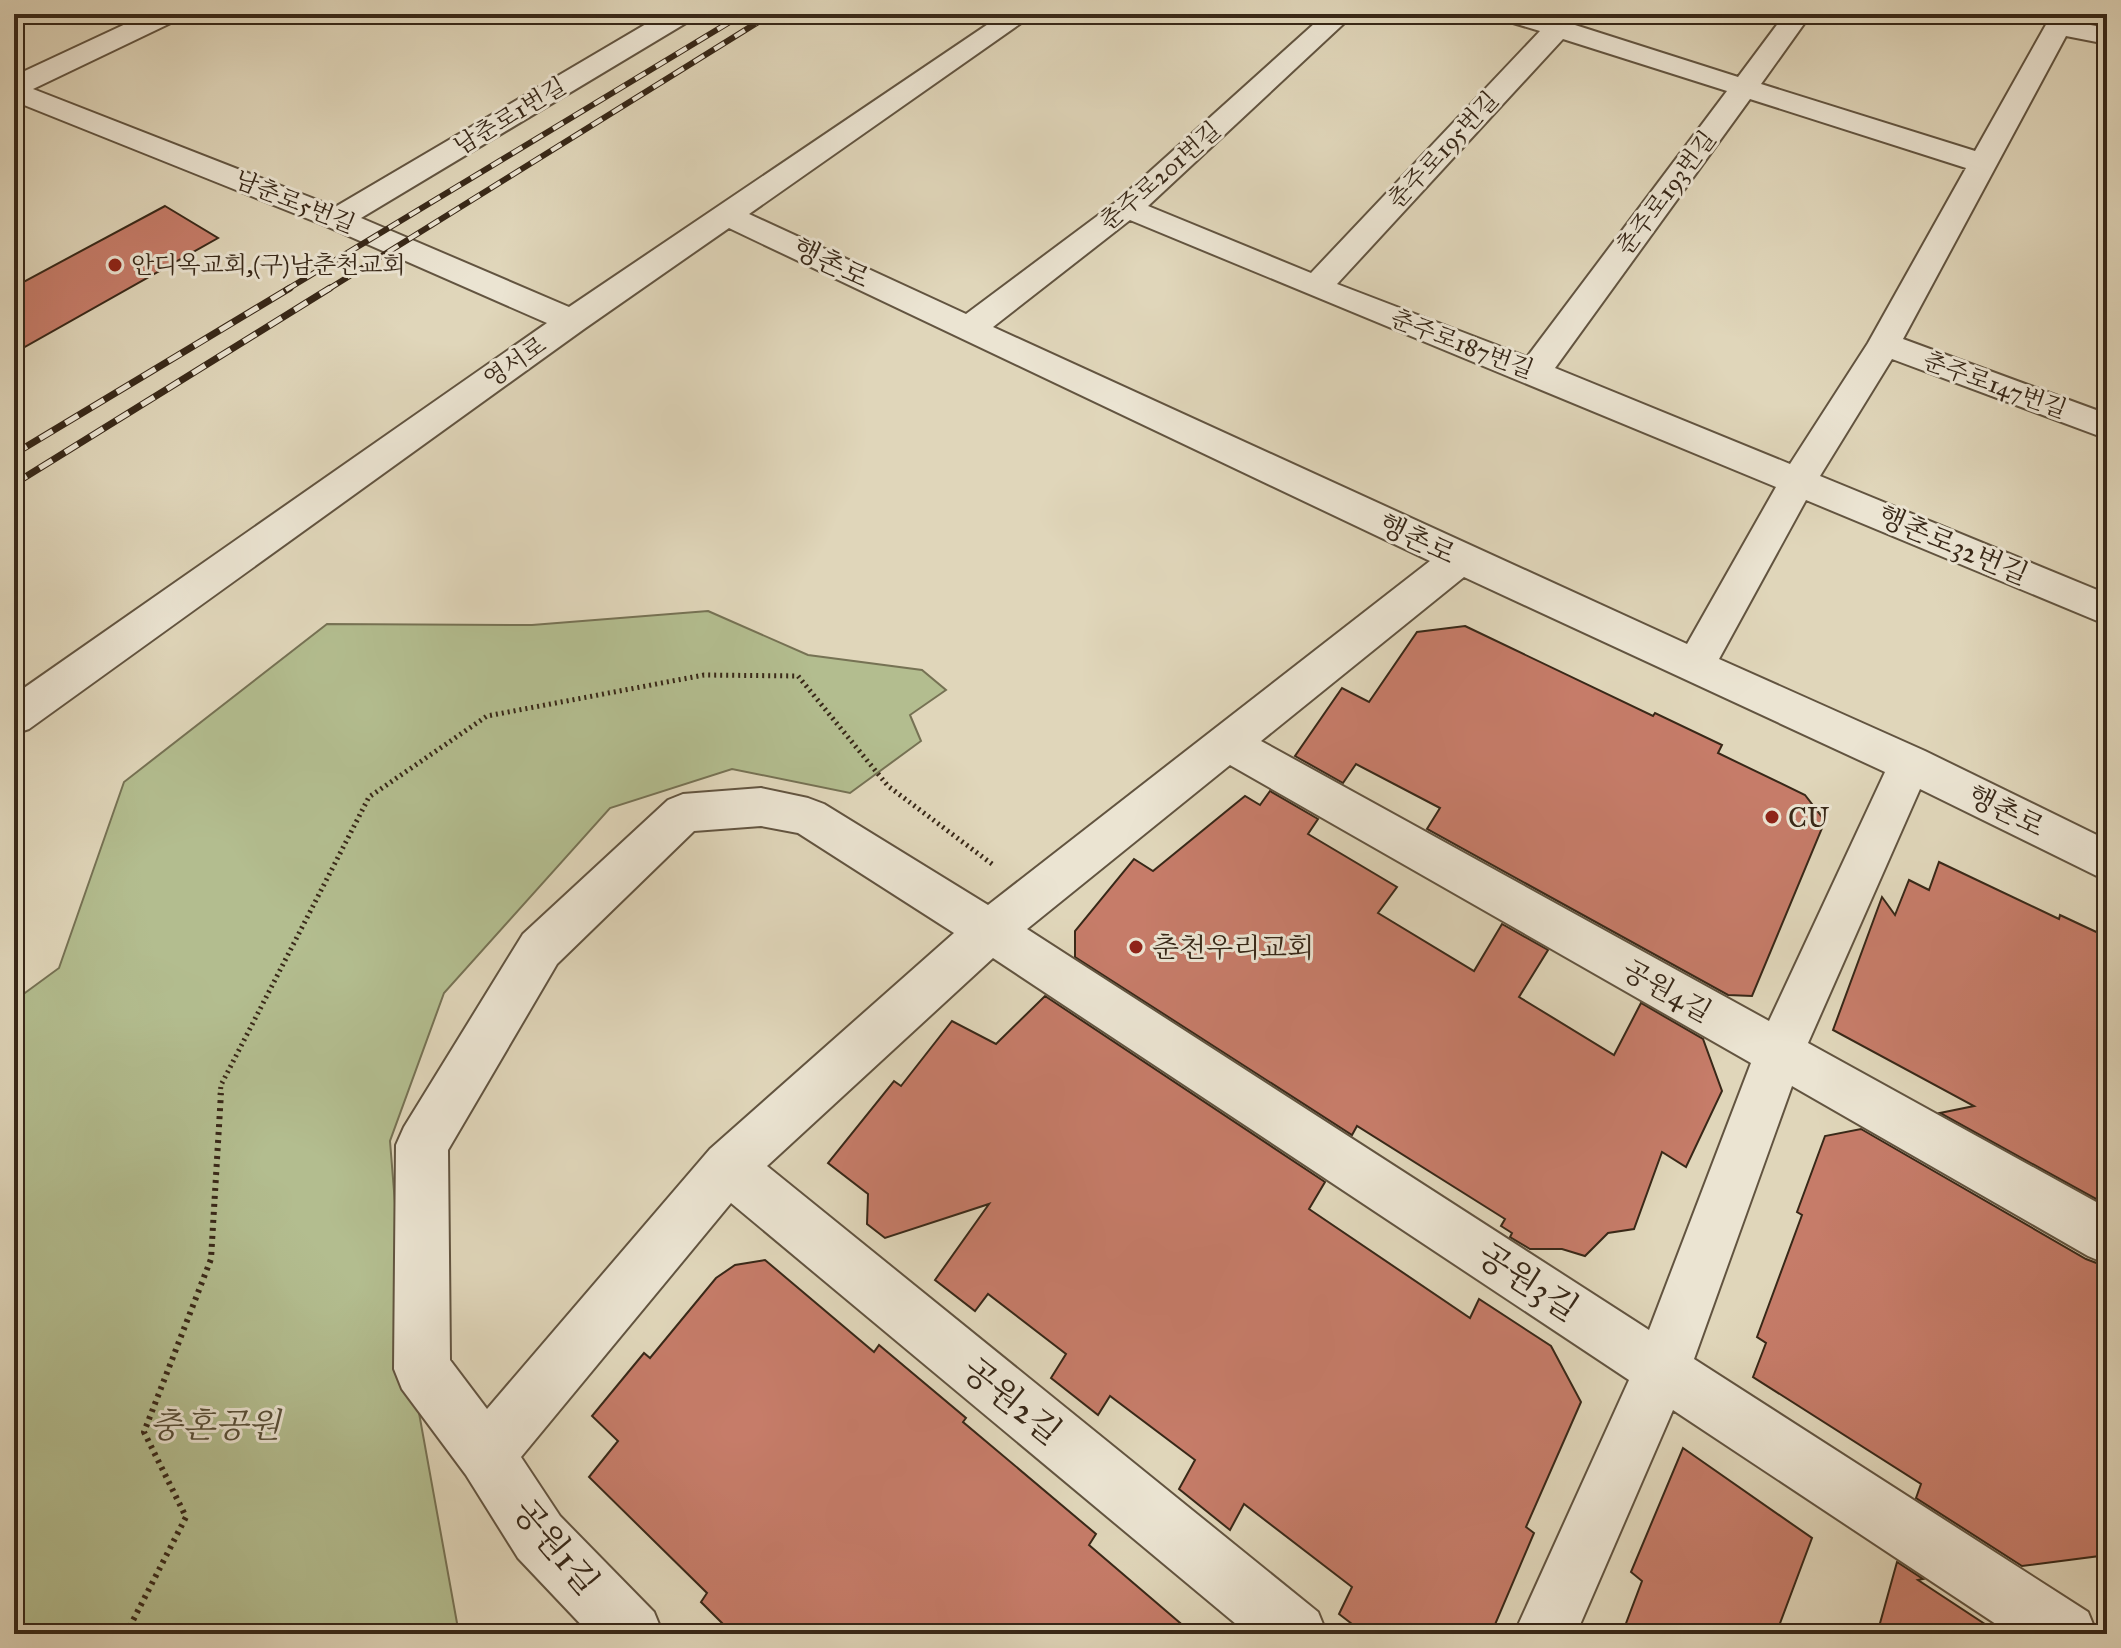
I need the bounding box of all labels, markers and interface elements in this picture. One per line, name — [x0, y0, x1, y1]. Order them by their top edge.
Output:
street label: 남춘로1번길 — [449, 71, 571, 161]
street label: 춘주로195번길 — [1381, 85, 1505, 215]
street label: 춘주로201번길 — [1093, 115, 1227, 237]
street label: 춘주로193번길 — [1610, 125, 1722, 261]
street label: 남춘로5번길 — [230, 164, 360, 240]
street label: 행촌로 — [787, 230, 875, 296]
place label: 안디옥교회,(구)남춘천교회 — [131, 250, 406, 280]
marker: 안디옥교회,(구)남춘천교회 — [106, 256, 124, 274]
street label: 춘주로187번길 — [1386, 303, 1538, 385]
street label: 영서로 — [478, 330, 552, 394]
street label: 춘주로147번길 — [1919, 345, 2071, 425]
street label: 행촌로32번길 — [1872, 498, 2034, 592]
street label: 행촌로 — [1373, 506, 1461, 572]
street label: 행촌로 — [1962, 777, 2050, 845]
place label: CU — [1788, 800, 1830, 835]
marker: CU — [1763, 808, 1781, 826]
place label: 춘천우리교회 — [1152, 930, 1314, 965]
marker: 춘천우리교회 — [1127, 938, 1145, 956]
street label: 공원4길 — [1616, 952, 1718, 1030]
street label: 공원3길 — [1470, 1234, 1586, 1330]
street label: 공원2길 — [954, 1349, 1070, 1453]
park label: 충혼공원 — [149, 1405, 283, 1446]
street label: 공원1길 — [504, 1491, 608, 1603]

